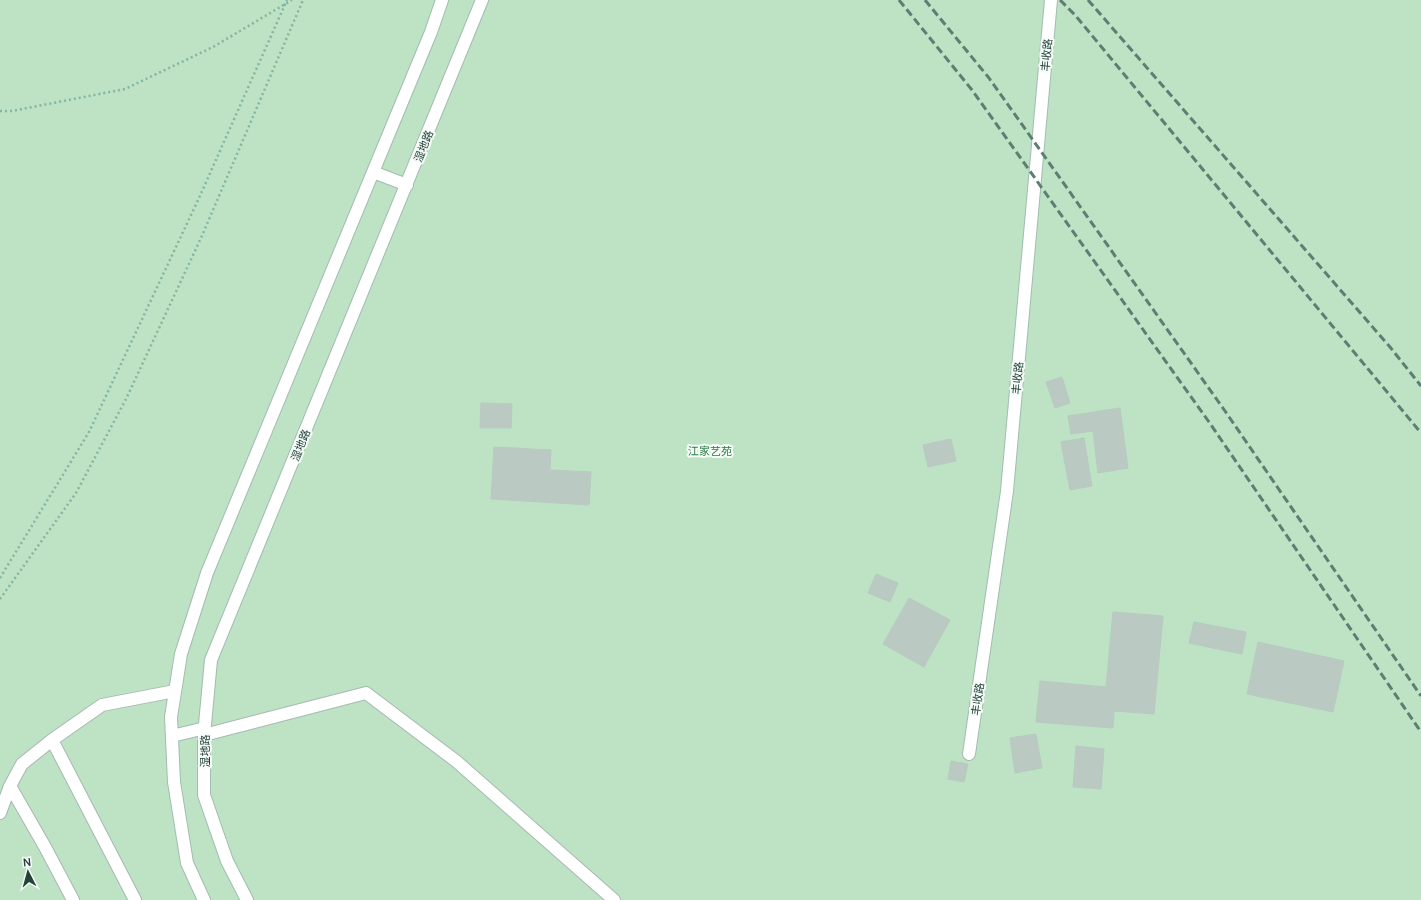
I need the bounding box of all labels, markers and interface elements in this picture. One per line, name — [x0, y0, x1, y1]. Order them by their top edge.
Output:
street label: 丰收路 — [1037, 38, 1055, 72]
street label: 湿地路 — [410, 128, 436, 164]
street label: 丰收路 — [1008, 361, 1026, 395]
street label: 湿地路 — [287, 427, 313, 463]
park label: 江家艺苑 — [688, 443, 732, 458]
street label: 丰收路 — [967, 682, 987, 716]
street label: 湿地路 — [197, 735, 212, 768]
north arrow — [8, 852, 48, 892]
text: N — [22, 854, 32, 869]

